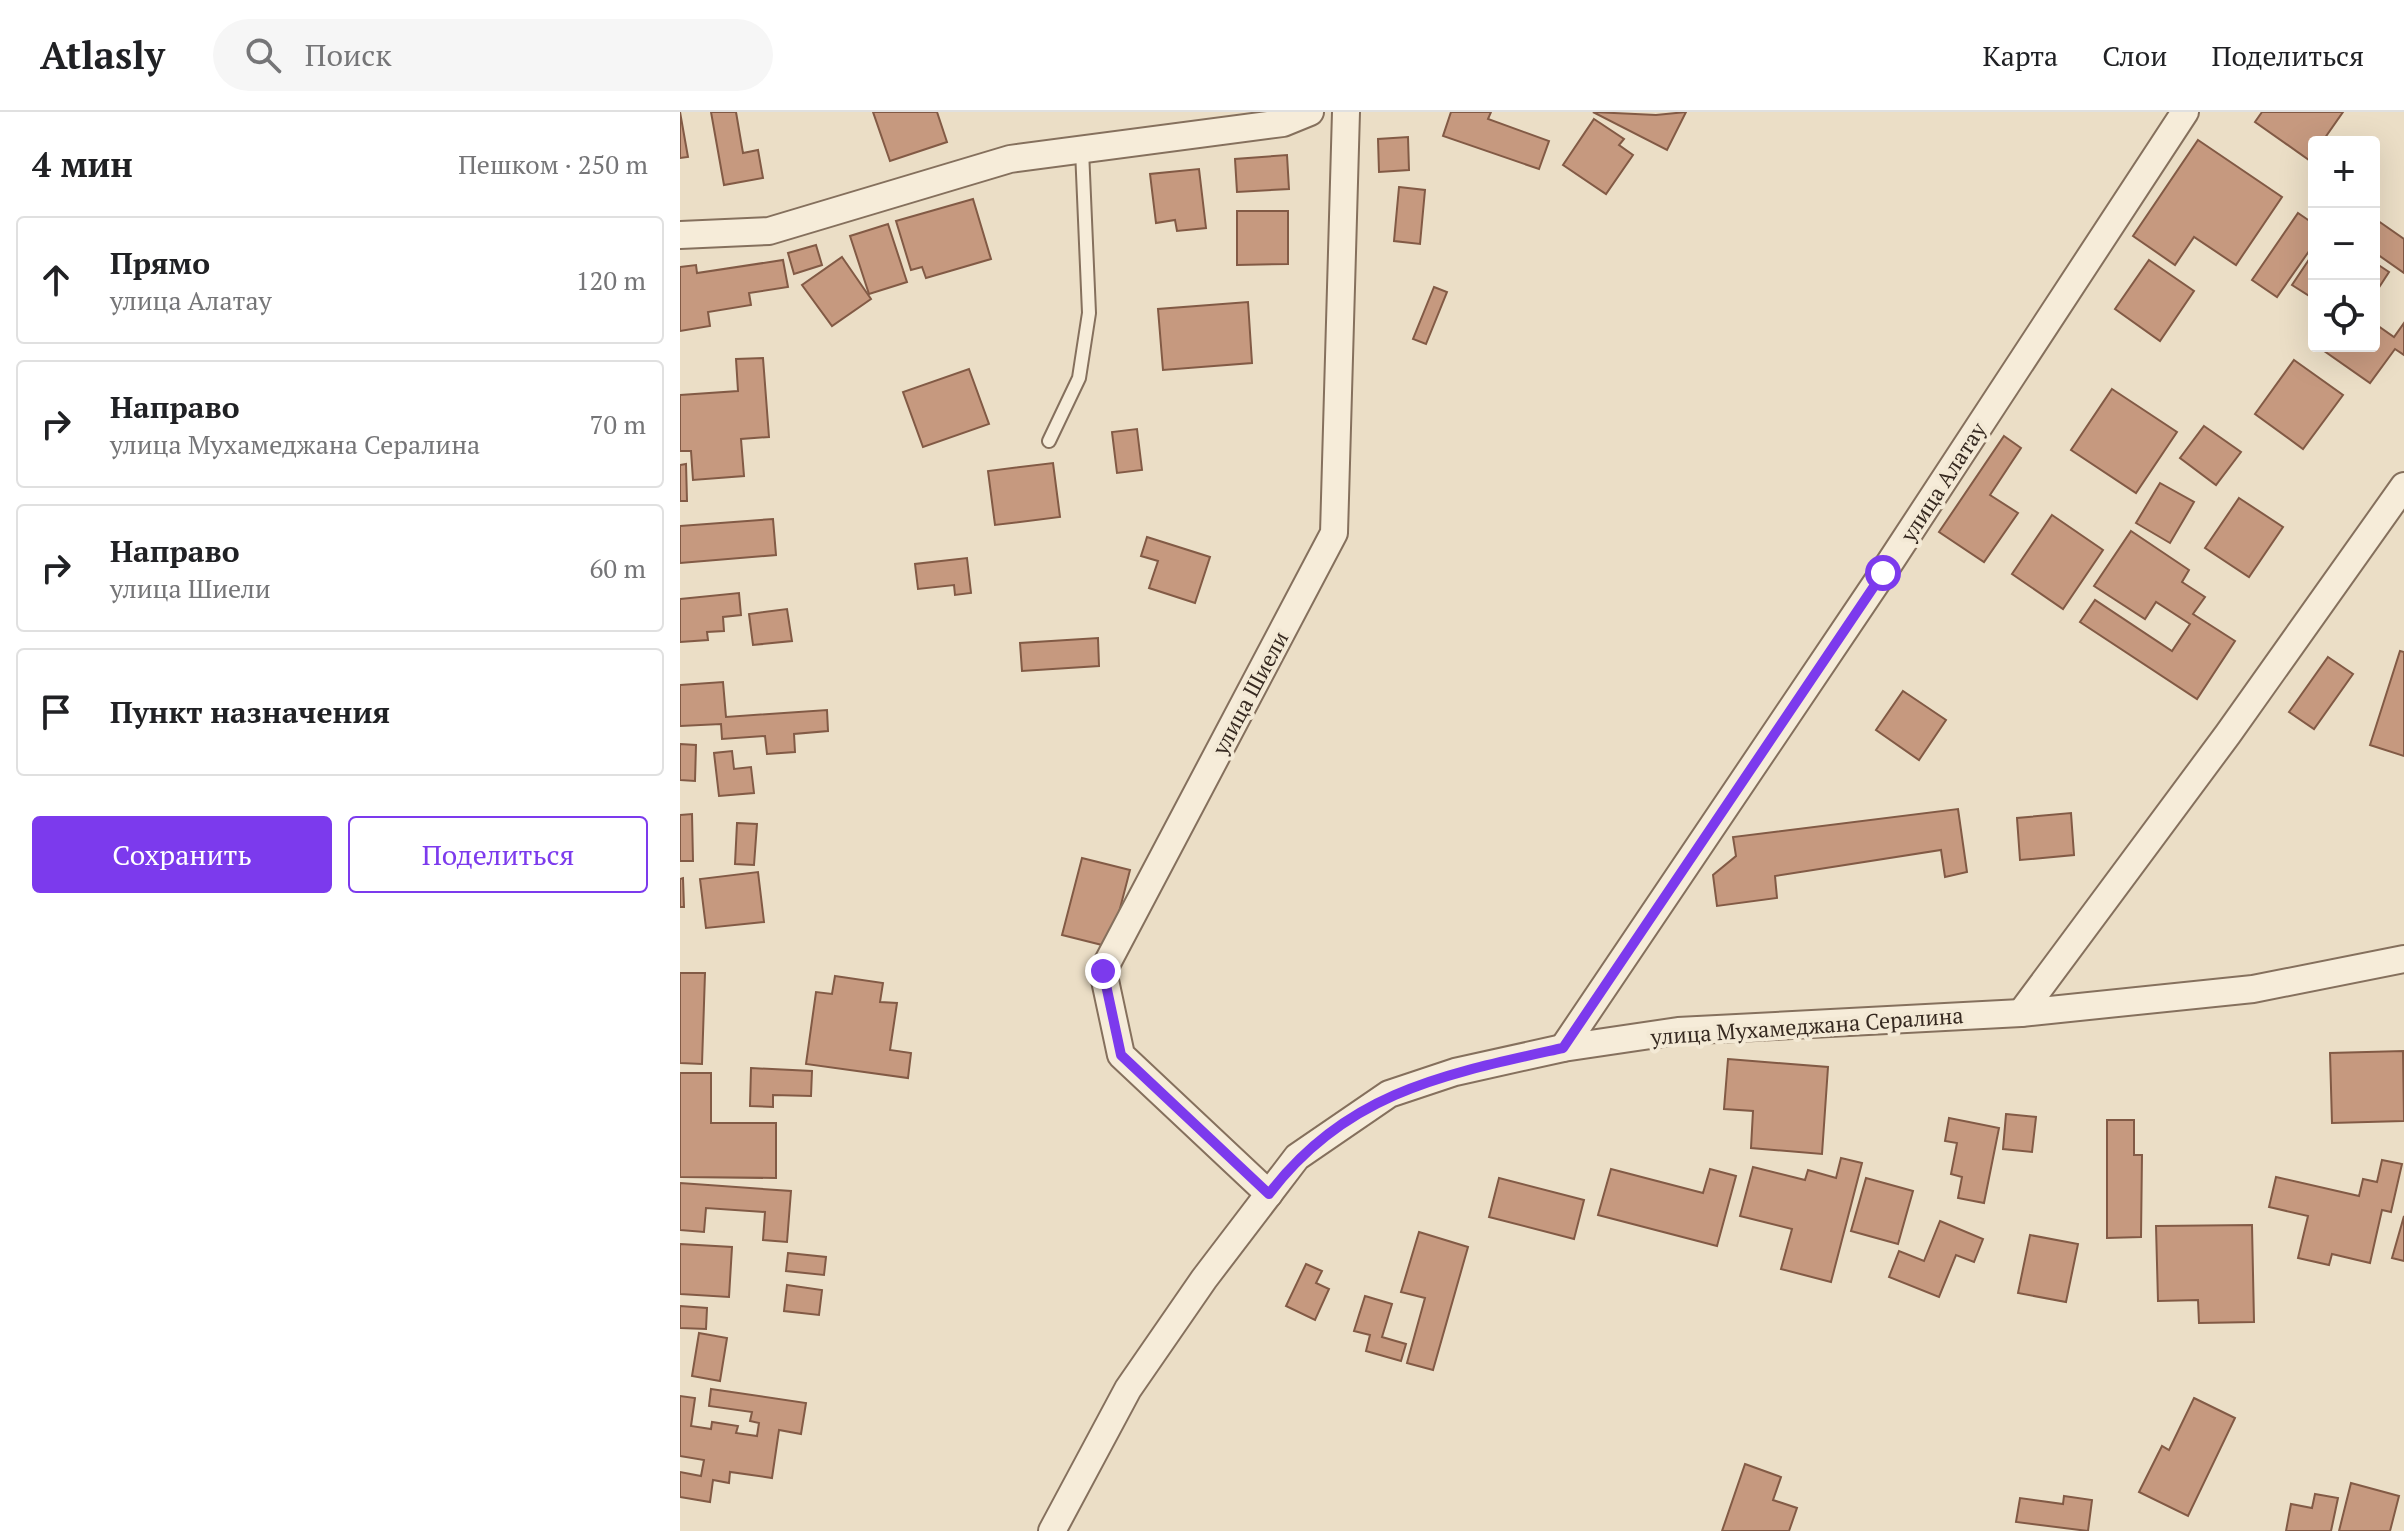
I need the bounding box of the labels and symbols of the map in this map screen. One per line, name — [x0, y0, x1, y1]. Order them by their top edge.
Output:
street label: улица Алатау — [1893, 416, 1992, 548]
route start — [1865, 555, 1901, 591]
street label: улица Шиели — [1204, 626, 1294, 760]
route end — [1085, 953, 1121, 989]
street label: улица Мухамеджана Сералина — [1649, 1000, 1964, 1051]

